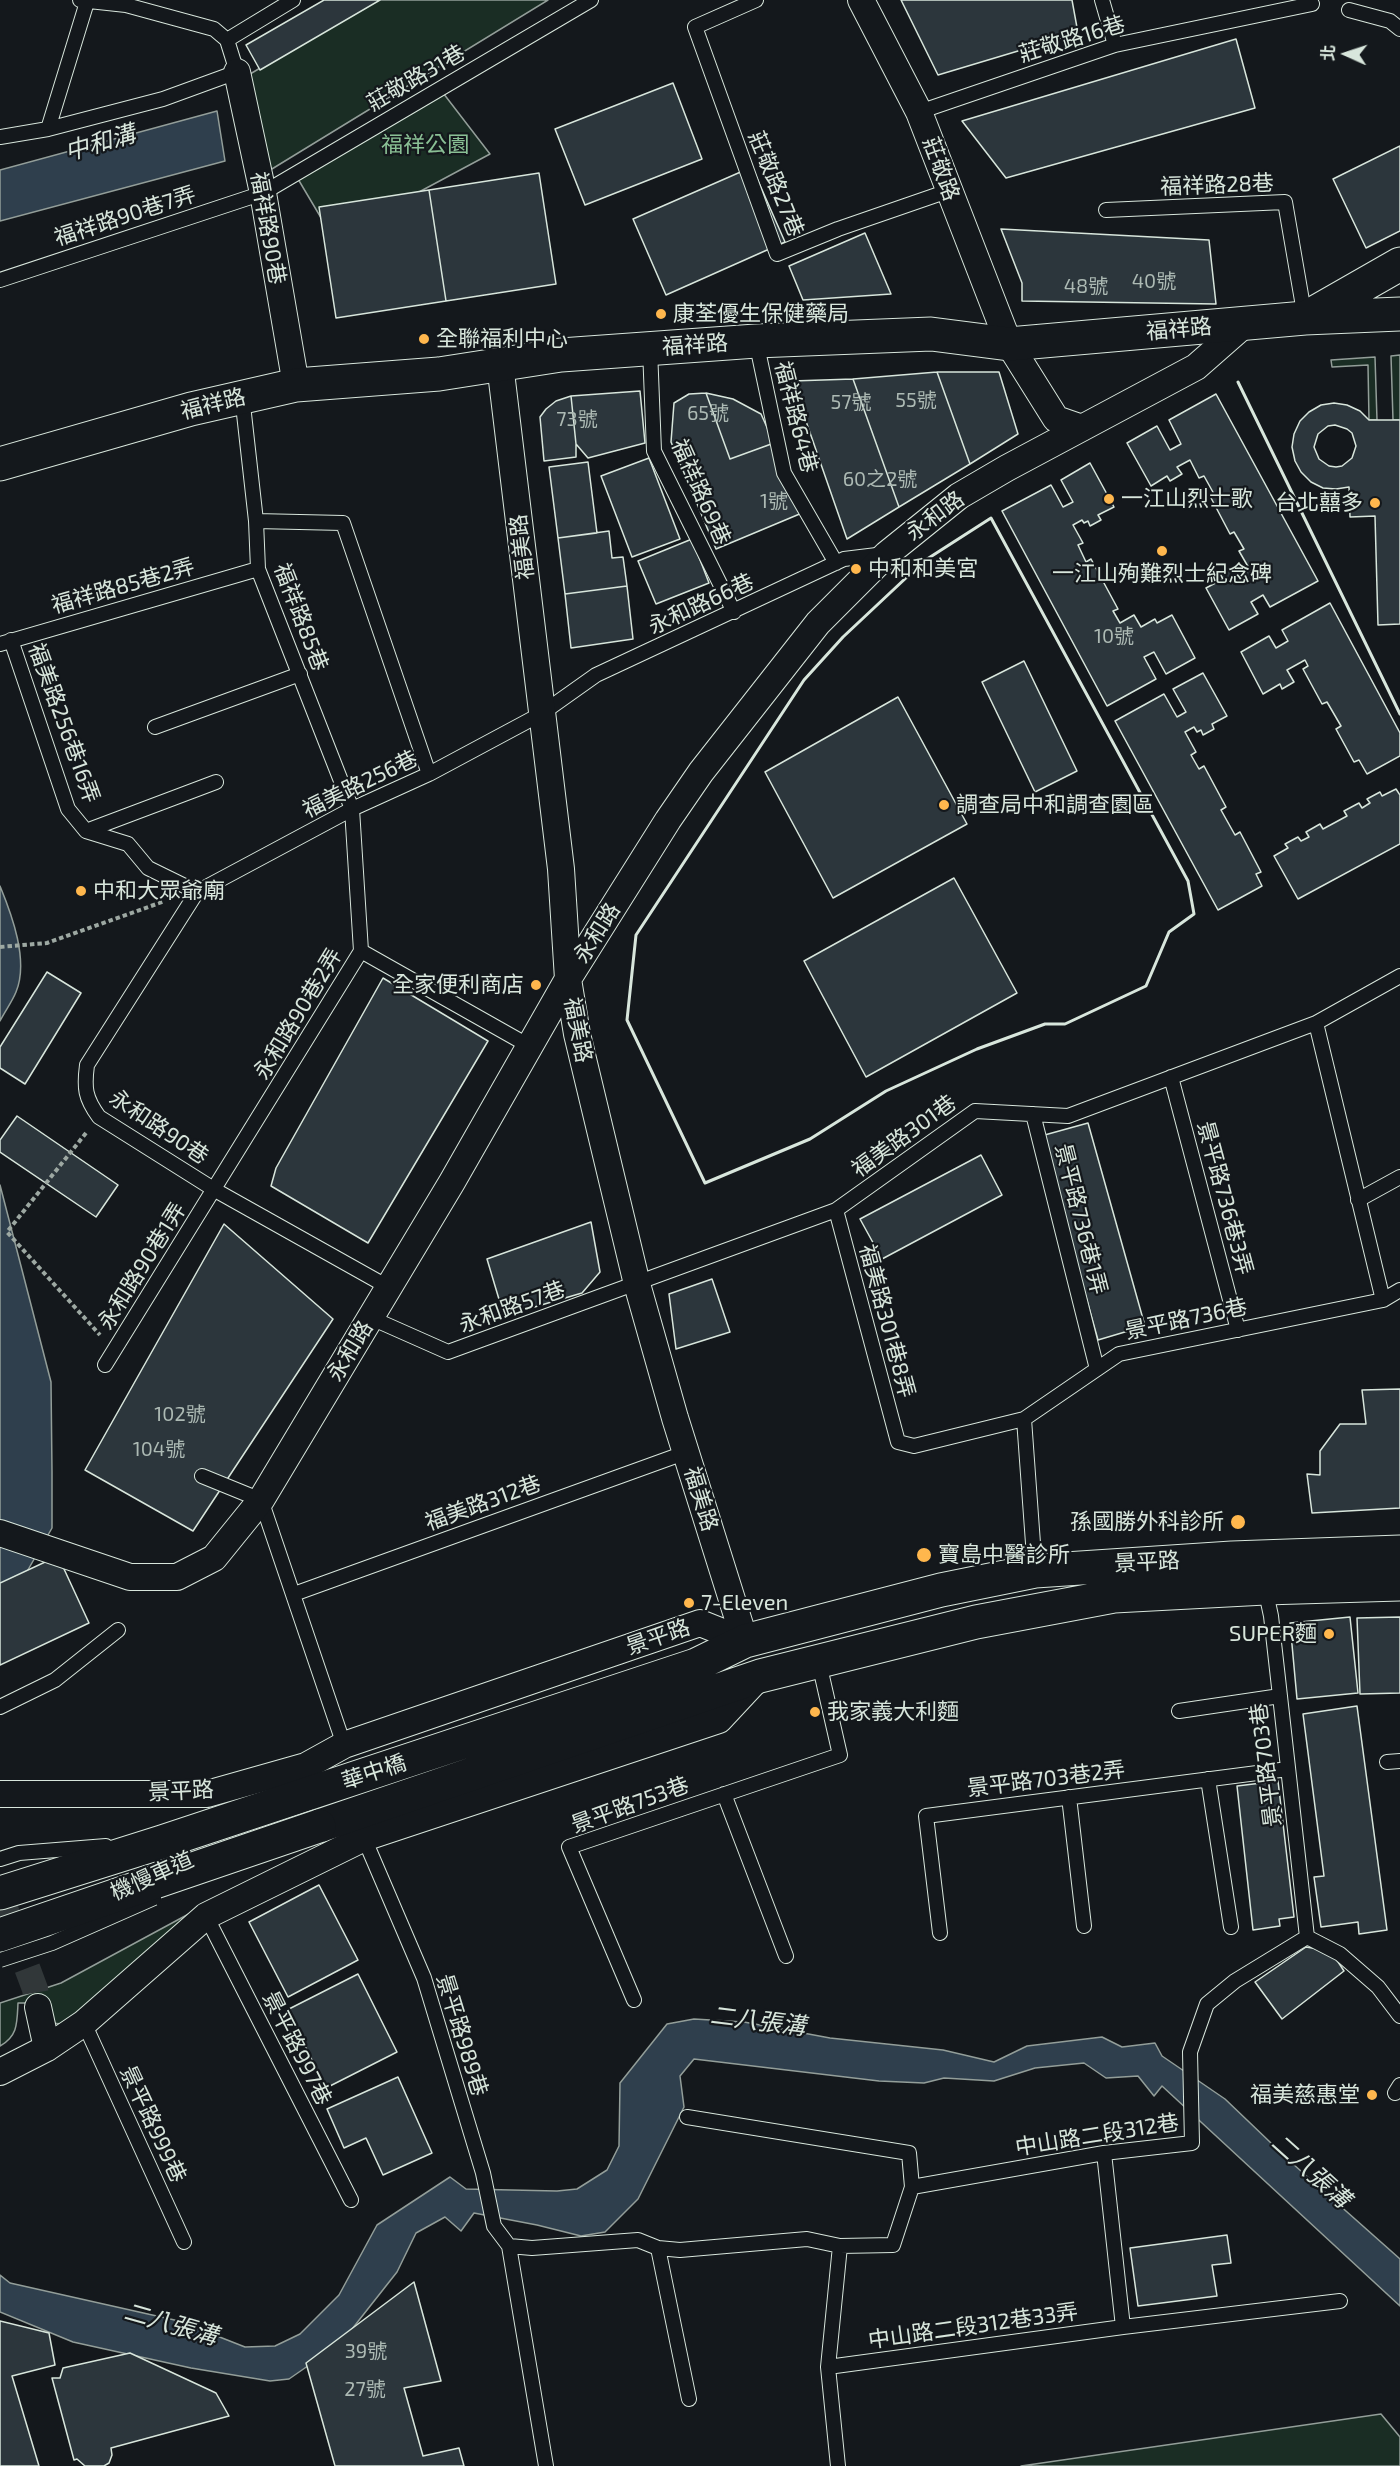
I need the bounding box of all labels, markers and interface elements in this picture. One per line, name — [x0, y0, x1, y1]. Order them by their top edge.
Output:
street label: 莊敬路16巷 — [1016, 10, 1128, 68]
north arrow — [1316, 24, 1376, 84]
street label: 莊敬路31巷 — [362, 39, 470, 117]
text: 北 — [1318, 45, 1337, 62]
water label: 中和溝 — [61, 119, 139, 167]
street label: 莊敬路27巷 — [743, 127, 809, 241]
park label: 福祥公園 — [381, 132, 469, 158]
street label: 莊敬路 — [917, 133, 965, 205]
street label: 福祥路90巷 — [245, 170, 291, 286]
street label: 福祥路28巷 — [1160, 170, 1274, 200]
street label: 福祥路90巷7弄 — [51, 181, 199, 251]
house number: 40號 — [1132, 269, 1176, 293]
house number: 48號 — [1064, 274, 1108, 298]
place label: 康荃優生保健藥局 — [673, 301, 849, 327]
marker: 康荃優生保健藥局 — [654, 307, 668, 321]
street label: 福祥路 — [1145, 313, 1213, 345]
place label: 全聯福利中心 — [436, 326, 568, 352]
street label: 福祥路 — [661, 330, 729, 360]
marker: 全聯福利中心 — [417, 332, 431, 346]
street label: 福祥路64巷 — [769, 358, 823, 476]
street label: 福祥路 — [178, 383, 248, 425]
house number: 55號 — [895, 388, 937, 412]
house number: 57號 — [831, 390, 871, 414]
house number: 65號 — [687, 401, 729, 425]
house number: 73號 — [556, 407, 598, 431]
street label: 福祥路69巷 — [666, 435, 736, 549]
house number: 60之2號 — [843, 467, 917, 491]
street label: 永和路 — [901, 486, 969, 546]
place label: 一江山烈士歌 — [1121, 486, 1253, 512]
house number: 1號 — [760, 489, 788, 513]
place label: 台北囍多 — [1275, 490, 1363, 516]
marker: 一江山烈士歌 — [1102, 492, 1116, 506]
marker: 台北囍多 — [1368, 496, 1382, 510]
street label: 福美路 — [505, 513, 539, 581]
marker: 一江山殉難烈士紀念碑 — [1155, 544, 1169, 558]
street label: 福祥路85巷2弄 — [48, 553, 198, 619]
place label: 中和和美宮 — [868, 556, 978, 582]
street label: 福祥路85巷 — [268, 559, 334, 675]
place label: 一江山殉難烈士紀念碑 — [1052, 561, 1272, 587]
marker: 中和和美宮 — [849, 562, 863, 576]
street label: 永和路66巷 — [644, 568, 758, 640]
house number: 10號 — [1094, 624, 1134, 648]
street label: 福美路256巷16弄 — [23, 640, 105, 806]
street label: 福美路256巷 — [298, 745, 422, 823]
place label: 調查局中和調查園區 — [956, 792, 1154, 818]
marker: 調查局中和調查園區 — [937, 798, 951, 812]
place label: 中和大眾爺廟 — [93, 878, 225, 904]
marker: 中和大眾爺廟 — [74, 884, 88, 898]
street label: 永和路 — [568, 898, 626, 968]
street label: 永和路90巷2弄 — [249, 944, 347, 1084]
place label: 全家便利商店 — [392, 972, 524, 998]
marker: 全家便利商店 — [529, 978, 543, 992]
street label: 福美路 — [559, 995, 597, 1065]
street label: 永和路90巷 — [104, 1084, 214, 1170]
street label: 福美路301巷 — [847, 1089, 961, 1183]
street label: 景平路736巷3弄 — [1192, 1118, 1258, 1278]
street label: 景平路736巷1弄 — [1049, 1141, 1113, 1297]
street label: 永和路90巷1弄 — [92, 1198, 192, 1334]
street label: 福美路301巷8弄 — [854, 1241, 920, 1401]
street label: 永和路57巷 — [455, 1276, 569, 1338]
street label: 景平路736巷 — [1123, 1293, 1249, 1345]
street label: 永和路 — [322, 1316, 378, 1386]
house number: 102號 — [154, 1402, 206, 1426]
house number: 104號 — [133, 1437, 185, 1461]
street label: 福美路 — [679, 1464, 723, 1534]
street label: 福美路312巷 — [421, 1470, 545, 1536]
place label: 孫國勝外科診所 — [1070, 1509, 1224, 1535]
marker: 孫國勝外科診所 — [1229, 1513, 1247, 1531]
place label: 寶島中醫診所 — [938, 1542, 1070, 1568]
marker: 寶島中醫診所 — [915, 1546, 933, 1564]
street label: 景平路 — [1113, 1547, 1181, 1577]
place label: 7-Eleven — [701, 1590, 788, 1616]
marker: 7-Eleven — [682, 1596, 696, 1610]
street label: 景平路 — [623, 1614, 693, 1660]
place label: SUPER麵 — [1229, 1621, 1317, 1647]
marker: SUPER麵 — [1322, 1627, 1336, 1641]
place label: 我家義大利麵 — [827, 1699, 959, 1725]
street label: 景平路703巷 — [1245, 1701, 1287, 1829]
marker: 我家義大利麵 — [808, 1705, 822, 1719]
street label: 華中橋 — [339, 1749, 409, 1795]
street label: 景平路703巷2弄 — [965, 1756, 1127, 1802]
street label: 景平路753巷 — [568, 1772, 692, 1838]
street label: 景平路 — [147, 1776, 215, 1806]
street label: 機慢車道 — [106, 1846, 198, 1906]
street label: 景平路989巷 — [431, 1971, 493, 2099]
street label: 景平路997巷 — [257, 1987, 337, 2109]
water label: 二八張溝 — [709, 2001, 807, 2041]
street label: 景平路999巷 — [114, 2061, 192, 2187]
place label: 福美慈惠堂 — [1250, 2082, 1360, 2108]
marker: 福美慈惠堂 — [1365, 2088, 1379, 2102]
street label: 中山路二段312巷 — [1013, 2109, 1181, 2161]
water label: 二八張溝 — [1266, 2128, 1356, 2214]
water label: 二八張溝 — [121, 2297, 221, 2351]
street label: 中山路二段312巷33弄 — [866, 2298, 1080, 2354]
house number: 39號 — [345, 2339, 387, 2363]
house number: 27號 — [344, 2377, 386, 2401]

